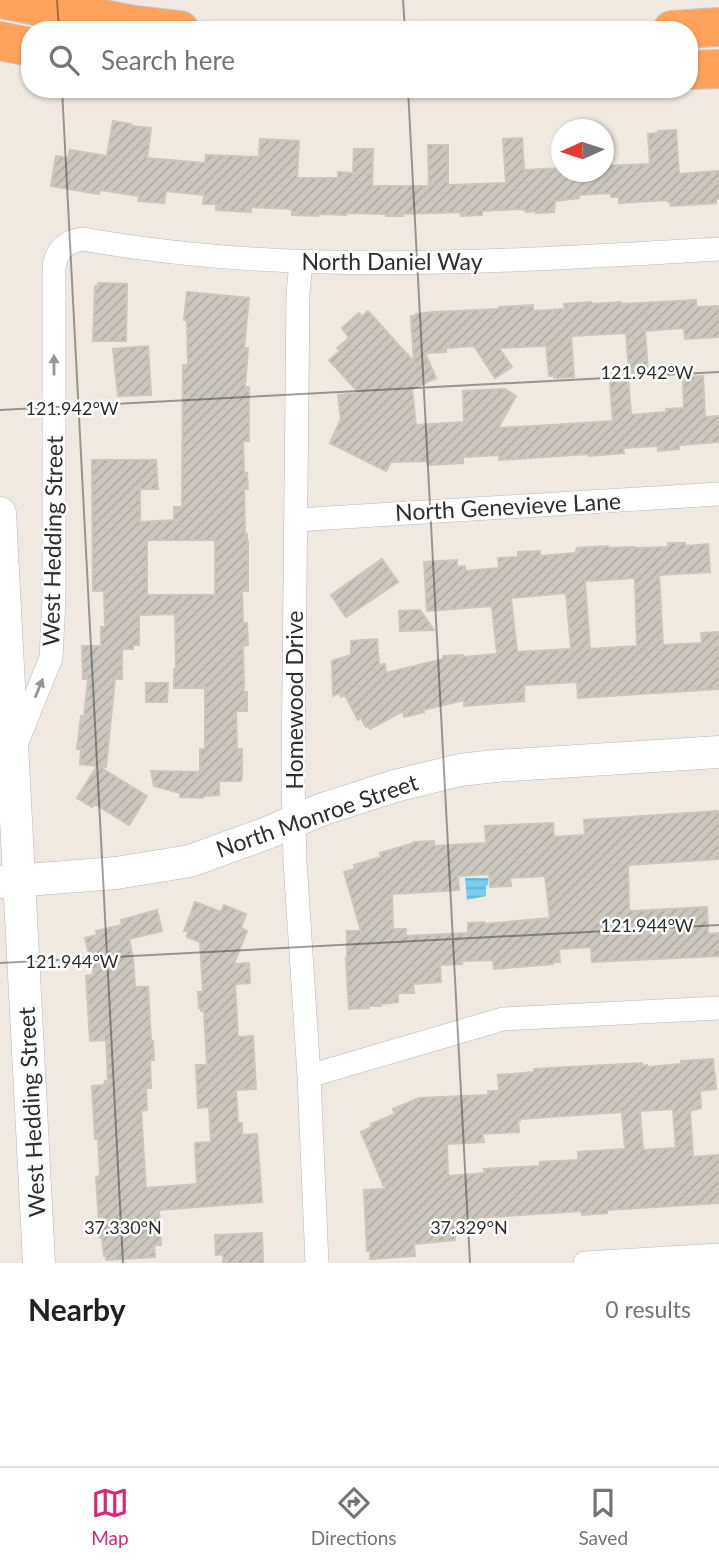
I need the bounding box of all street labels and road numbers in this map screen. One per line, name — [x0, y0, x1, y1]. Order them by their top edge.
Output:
street label: North Daniel Way — [301, 247, 483, 275]
street label: West Hedding Street — [36, 435, 68, 647]
street label: North Genevieve Lane — [394, 486, 622, 526]
street label: Homewood Drive — [280, 611, 308, 789]
street label: North Monroe Street — [212, 767, 422, 863]
street label: West Hedding Street — [11, 1005, 50, 1218]

